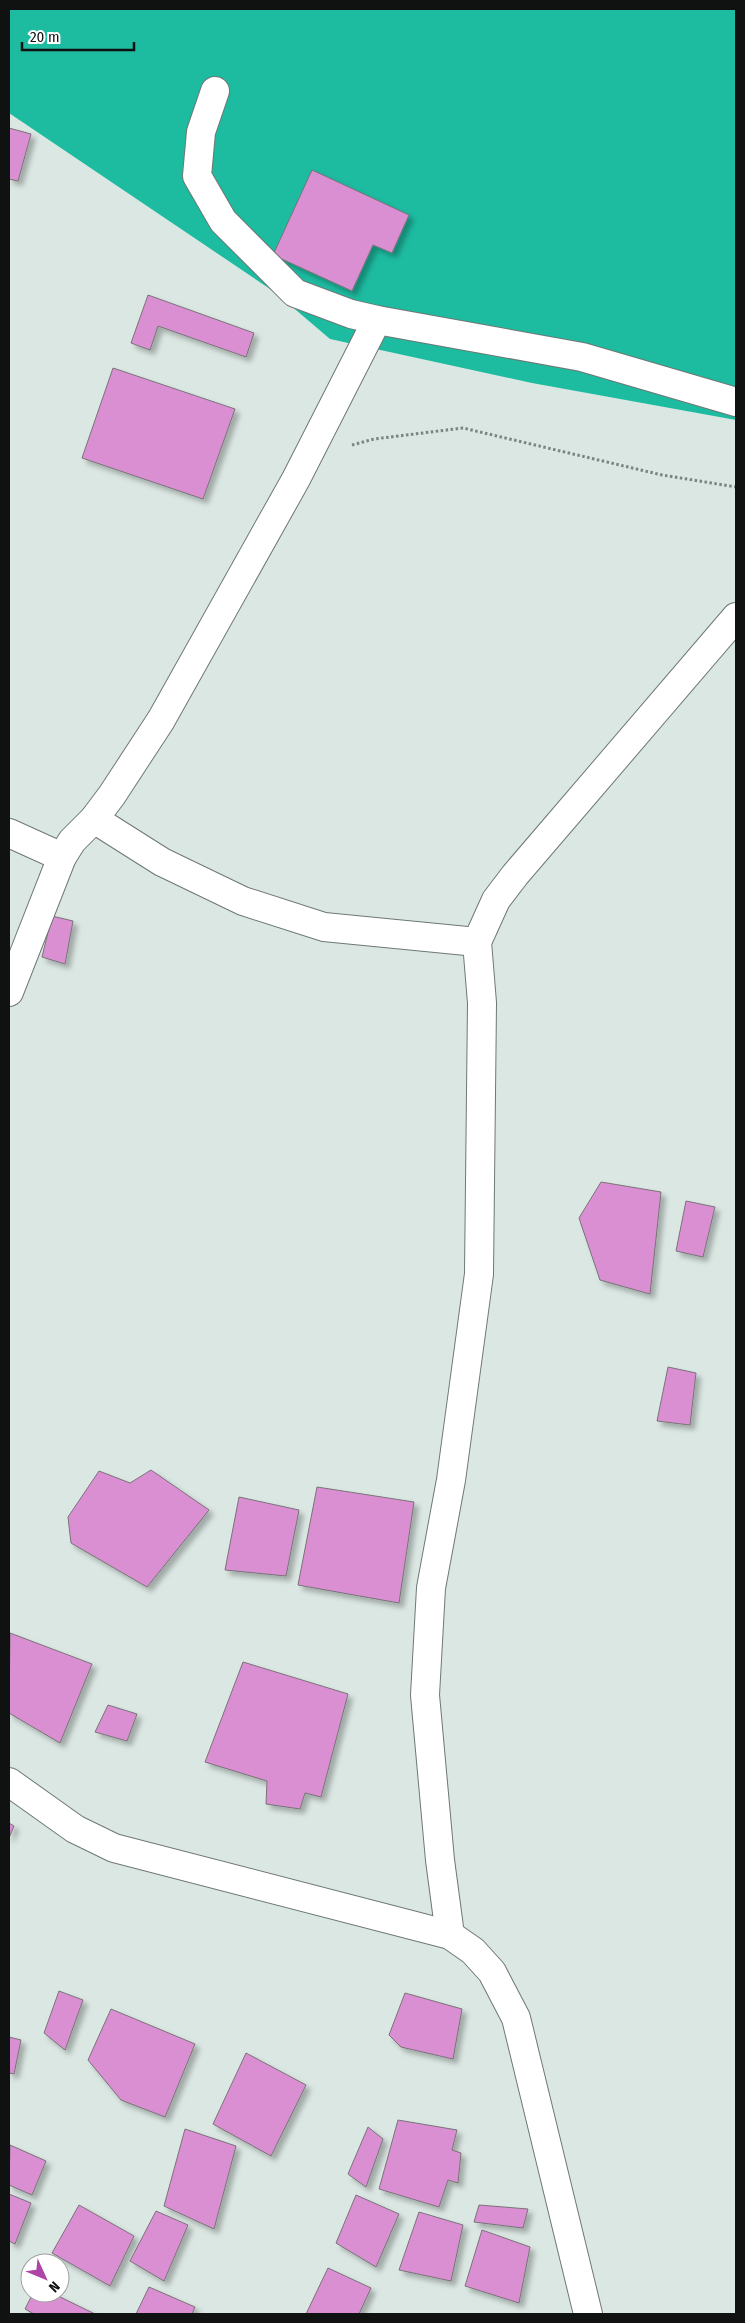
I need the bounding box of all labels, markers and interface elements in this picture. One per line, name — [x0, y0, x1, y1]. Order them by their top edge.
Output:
scale bar — [22, 20, 135, 52]
text: 20 m — [30, 28, 60, 46]
north arrow — [20, 2253, 70, 2303]
text: N — [45, 2278, 63, 2296]

